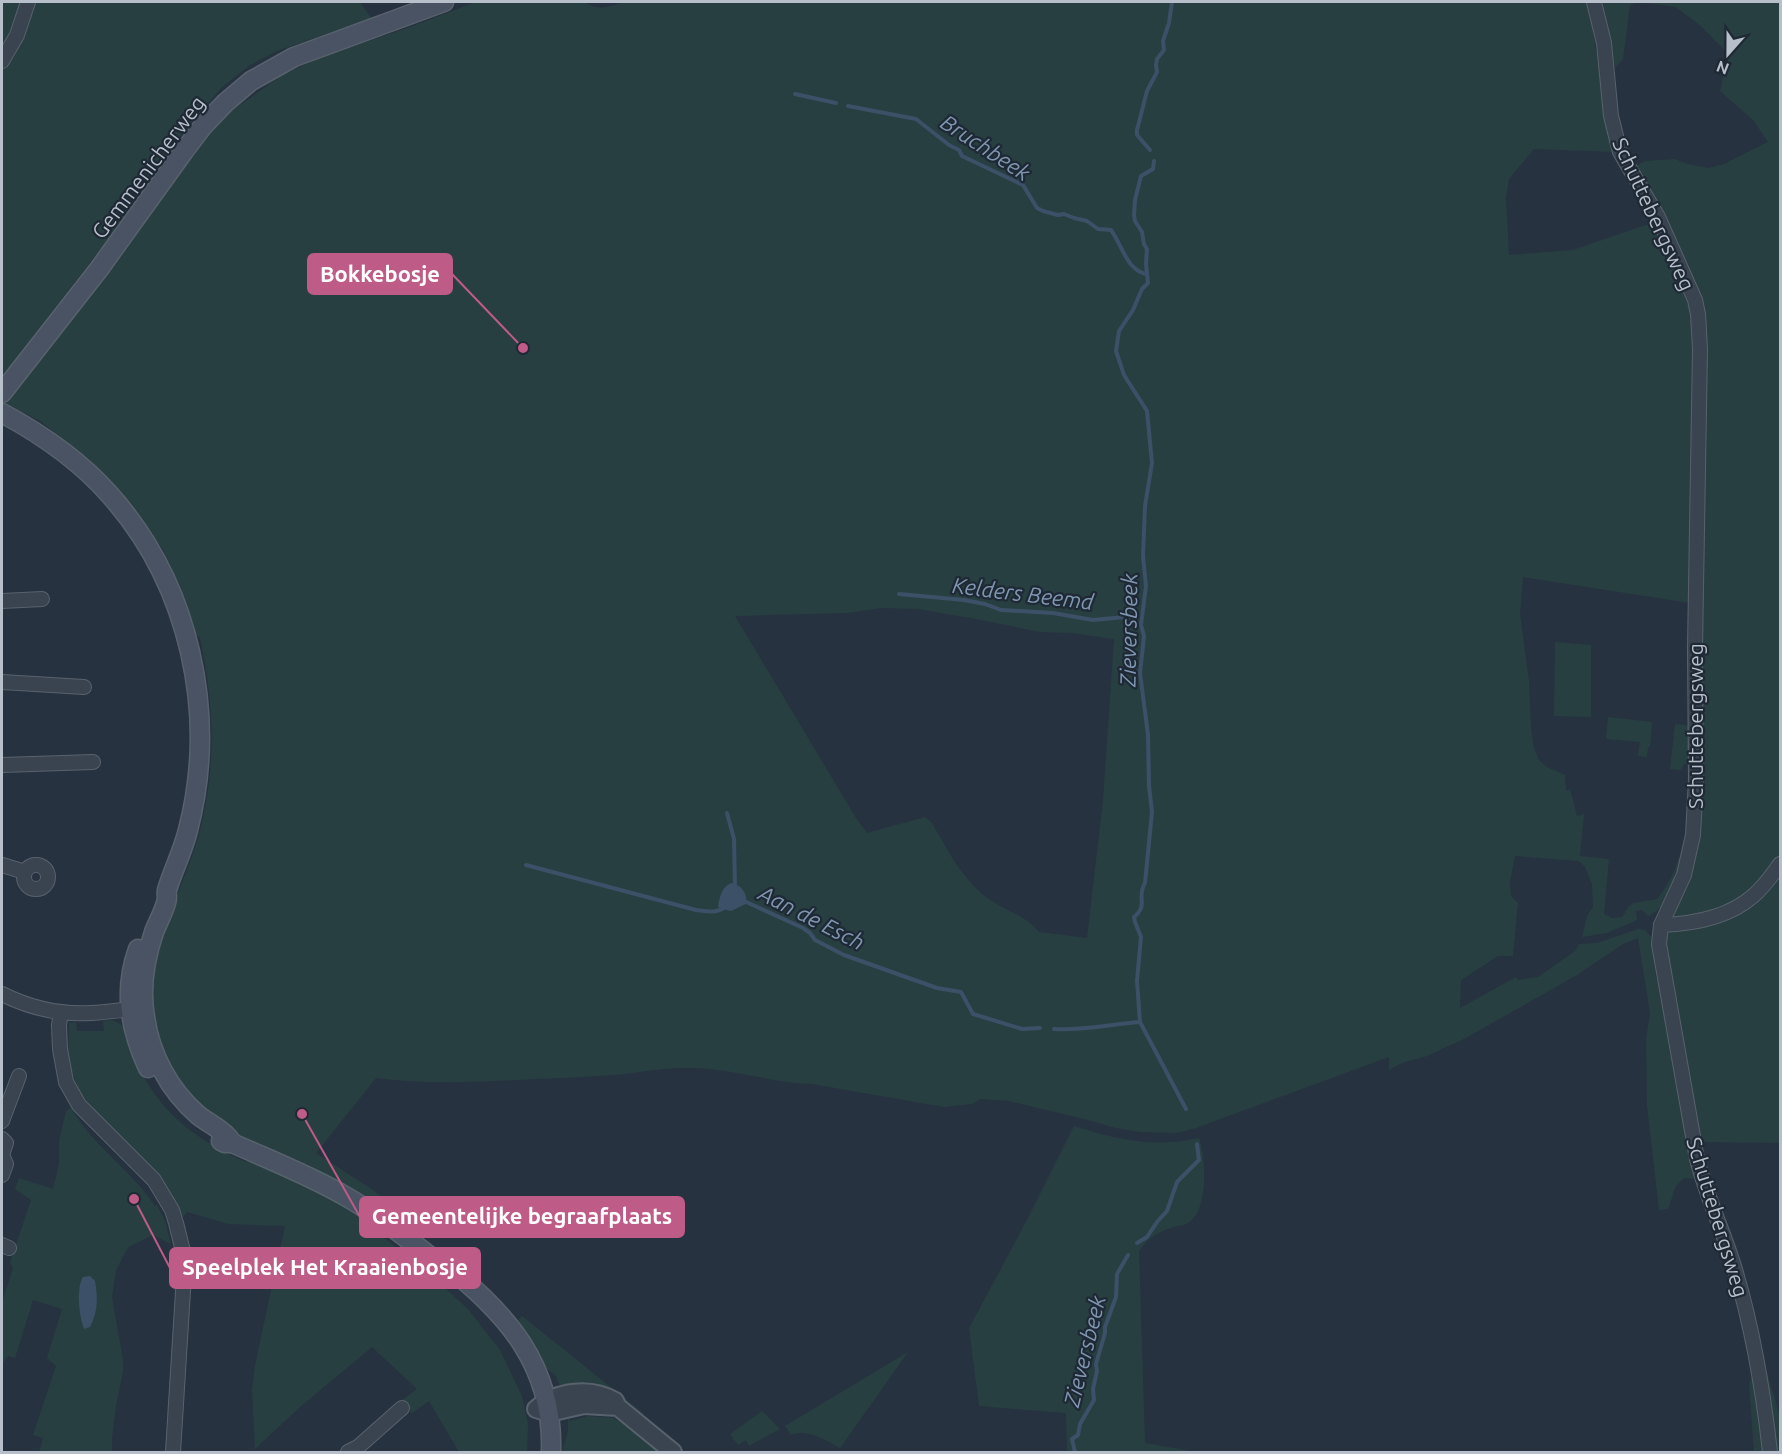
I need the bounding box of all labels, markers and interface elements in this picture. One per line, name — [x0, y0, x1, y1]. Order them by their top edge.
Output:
north arrow — [1698, 24, 1758, 84]
text: N — [1714, 57, 1731, 79]
street label: Gemmenicherweg — [87, 91, 209, 243]
water label: Bruchbeek — [937, 109, 1036, 186]
street label: Schuttebergsweg — [1608, 134, 1700, 294]
callout: Bokkebosje — [308, 254, 452, 294]
text: Bokkebosje — [320, 261, 440, 286]
water label: Kelders Beemd — [951, 572, 1096, 614]
water label: Zieversbeek — [1114, 572, 1142, 688]
street label: Schuttebergsweg — [1683, 643, 1707, 809]
water label: Aan de Esch — [754, 879, 869, 954]
street label: Schuttebergsweg — [1682, 1134, 1754, 1300]
callout: Gemeentelijke begraafplaats — [360, 1197, 684, 1237]
text: Gemeentelijke begraafplaats — [372, 1203, 672, 1228]
callout: Speelplek Het Kraaienbosje — [170, 1248, 480, 1288]
text: Speelplek Het Kraaienbosje — [182, 1254, 468, 1279]
water label: Zieversbeek — [1058, 1292, 1110, 1410]

